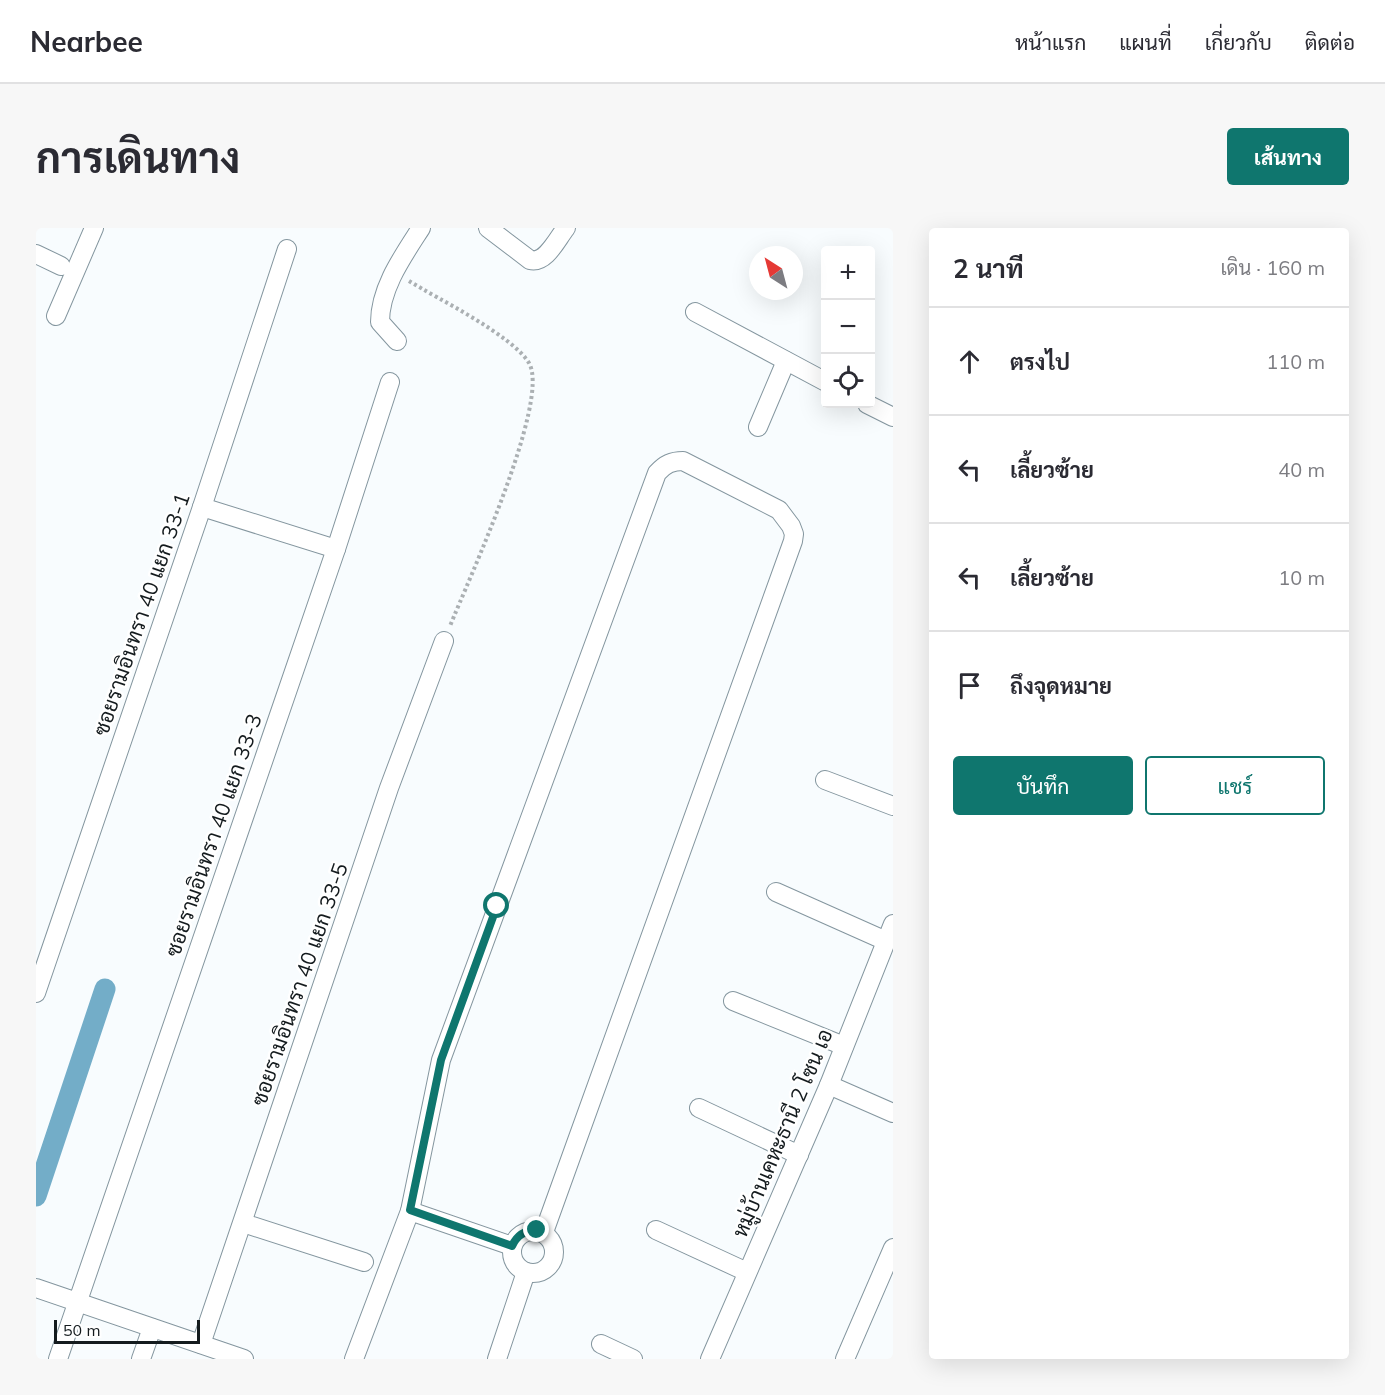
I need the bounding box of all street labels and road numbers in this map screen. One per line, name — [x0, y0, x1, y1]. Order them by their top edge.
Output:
street label: ซอยรามอินทรา 40 แยก 33-1 — [87, 489, 195, 739]
street label: ซอยรามอินทรา 40 แยก 33-3 — [159, 710, 267, 960]
street label: ซอยรามอินทรา 40 แยก 33-5 — [245, 859, 353, 1109]
street label: หมู่บ้านเคหะธานี 2 โซน เอ — [726, 1025, 841, 1242]

